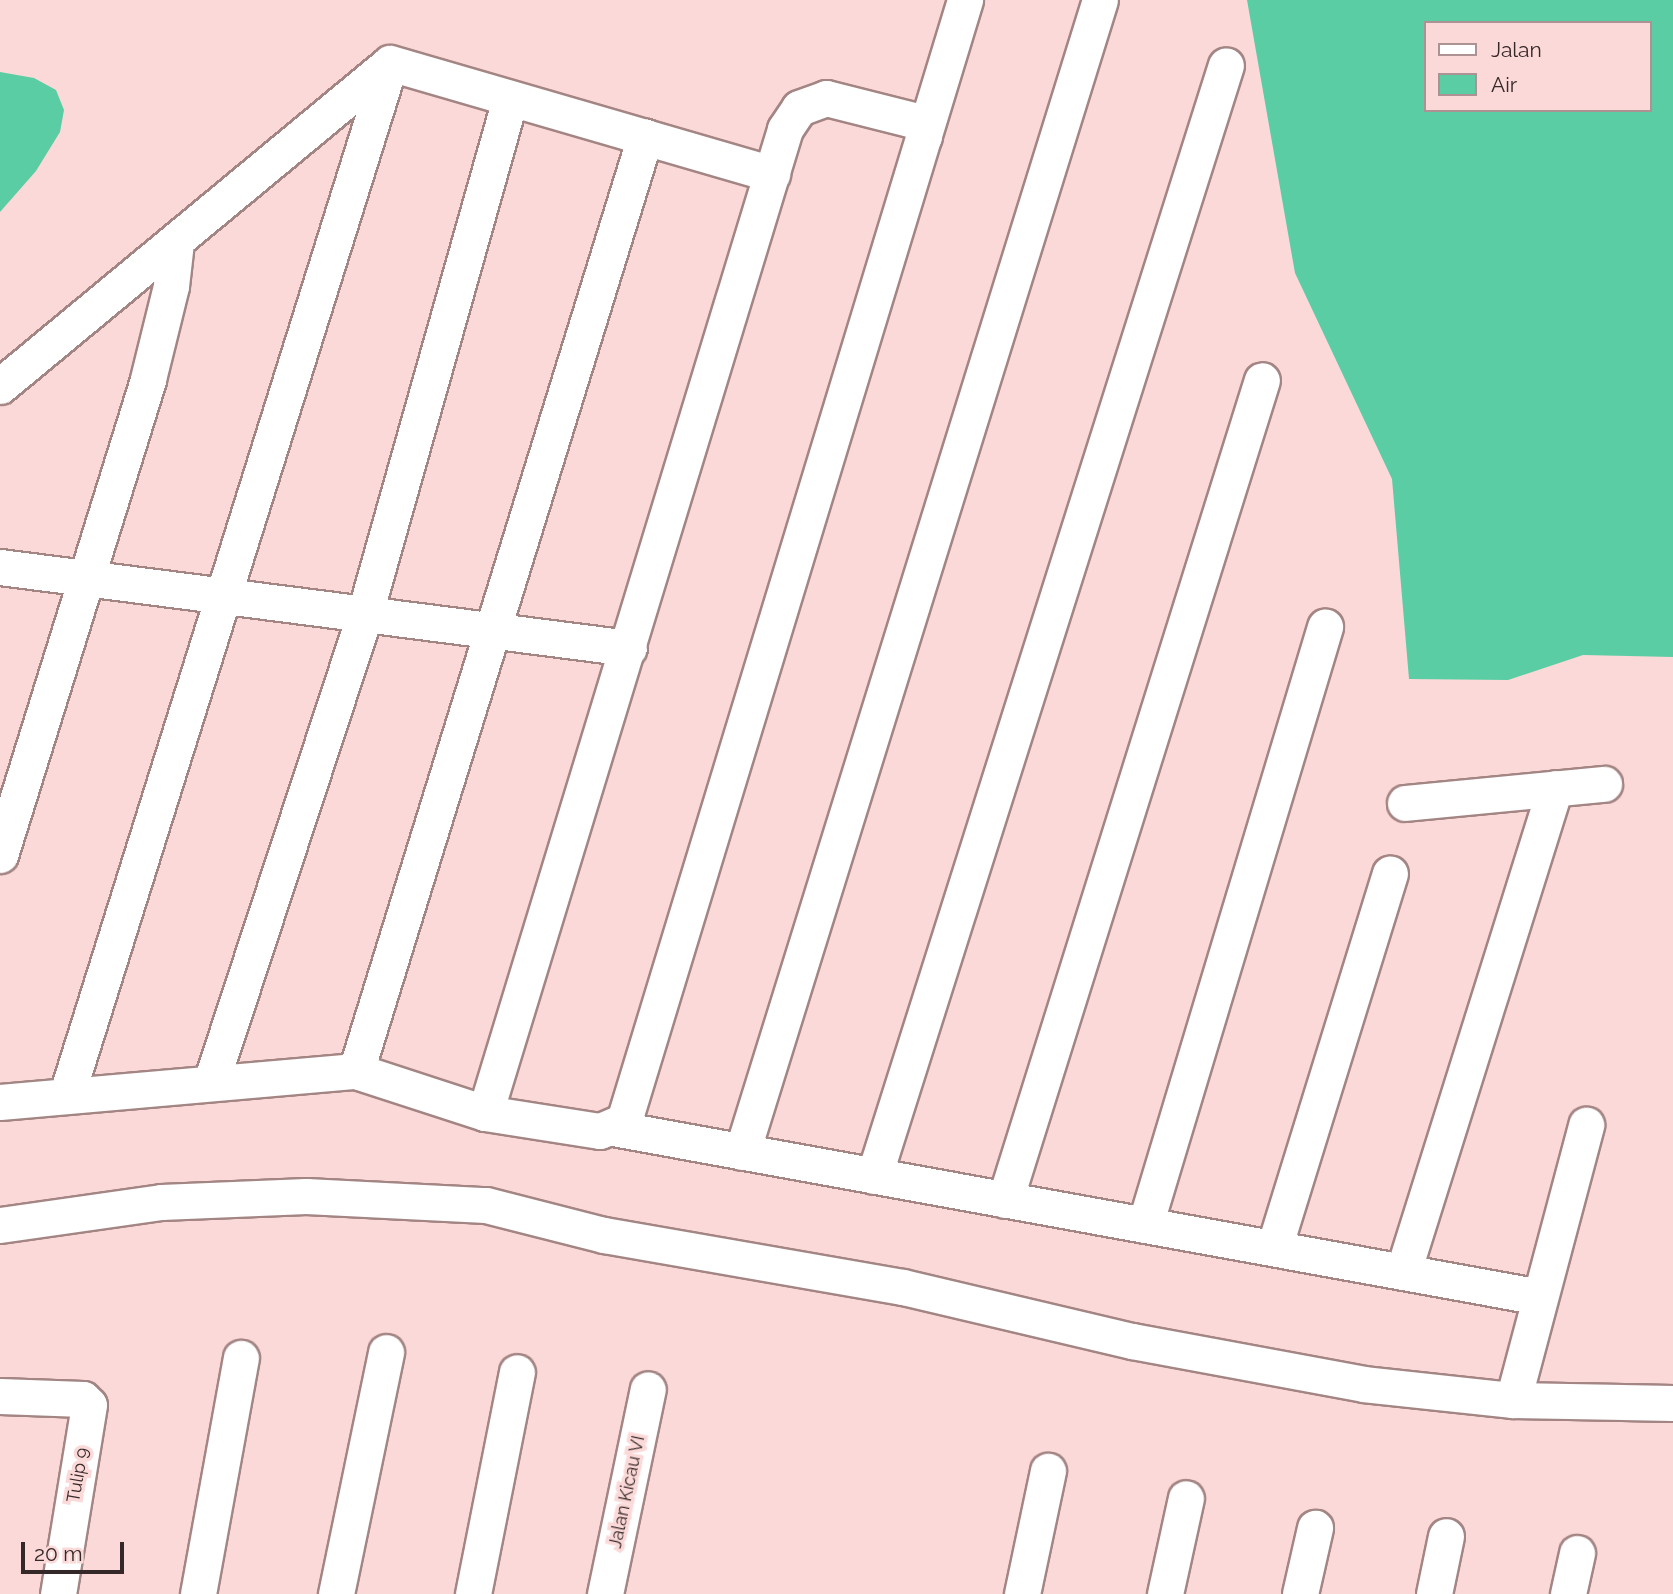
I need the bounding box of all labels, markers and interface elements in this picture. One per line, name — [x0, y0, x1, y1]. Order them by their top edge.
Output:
legend — [1424, 21, 1652, 112]
text: Jalan — [1491, 37, 1542, 62]
text: Air — [1491, 72, 1517, 97]
street label: Jalan Kicau VI — [604, 1433, 650, 1551]
street label: Tulip 9 — [63, 1446, 93, 1504]
scale bar — [24, 1528, 128, 1572]
text: 20 m — [34, 1541, 82, 1566]

